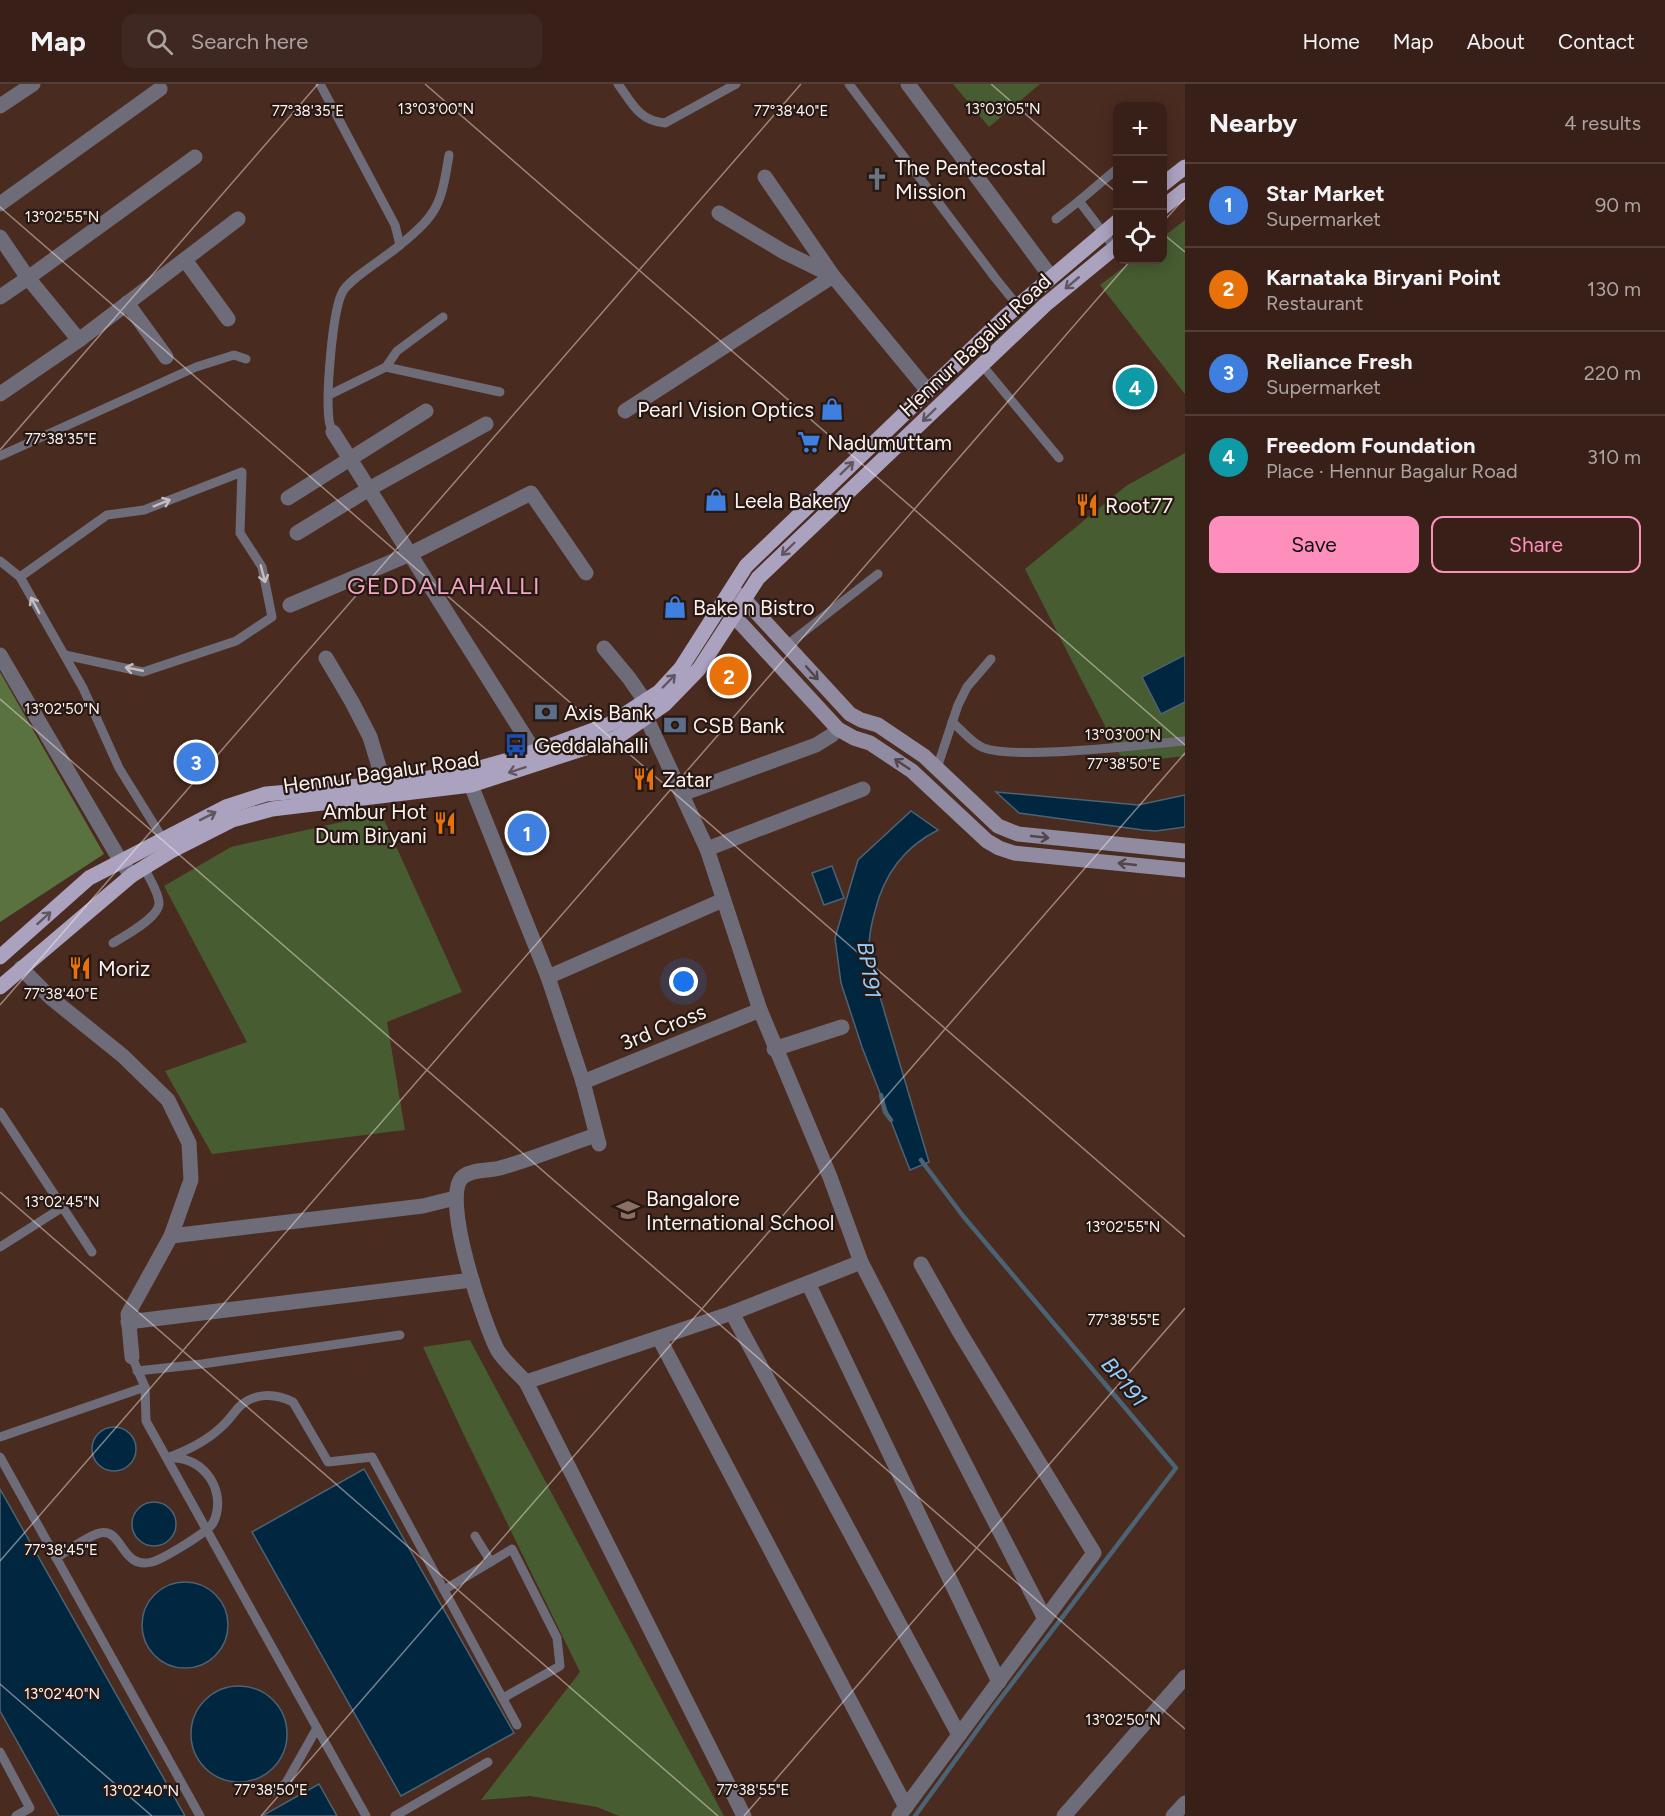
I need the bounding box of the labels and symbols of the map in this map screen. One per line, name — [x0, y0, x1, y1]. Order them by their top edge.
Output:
text: 13°03'00"N — [398, 100, 474, 118]
text: 13°03'05"N — [965, 100, 1041, 118]
text: 77°38'35"E — [272, 102, 344, 120]
text: 77°38'40"E — [754, 102, 828, 120]
place label: The Pentecostal Mission — [895, 155, 1046, 204]
church icon: The Pentecostal Mission — [864, 166, 890, 192]
text: 13°02'55"N — [25, 208, 99, 226]
street label: Hennur Bagalur Road — [894, 268, 1056, 422]
one-way arrow — [1065, 276, 1081, 289]
pin: 4 — [1116, 364, 1154, 410]
shop icon: Pearl Vision Optics — [819, 396, 845, 422]
place label: Pearl Vision Optics — [637, 397, 814, 422]
one-way arrow — [922, 408, 937, 422]
supermarket icon: Nadumuttam — [796, 429, 822, 455]
text: 77°38'35"E — [25, 430, 97, 448]
place label: Nadumuttam — [827, 430, 952, 455]
one-way arrow — [840, 461, 855, 475]
shop icon: Leela Bakery — [703, 487, 729, 513]
place label: Leela Bakery — [734, 488, 851, 513]
restaurant icon: Root77 — [1074, 492, 1100, 518]
place label: Root77 — [1105, 493, 1173, 518]
one-way arrow — [152, 497, 171, 508]
one-way arrow — [781, 542, 796, 556]
one-way arrow — [258, 564, 269, 583]
district label: GEDDALAHALLI — [347, 571, 541, 600]
shop icon: Bake n Bistro — [662, 594, 688, 620]
place label: Bake n Bistro — [693, 595, 815, 620]
one-way arrow — [29, 596, 40, 614]
pin: 2 — [710, 654, 748, 698]
one-way arrow — [124, 663, 144, 674]
one-way arrow — [805, 665, 819, 680]
one-way arrow — [662, 673, 677, 688]
bank icon: Axis Bank — [533, 699, 559, 725]
text: 13°02'50"N — [24, 700, 100, 718]
place label: Axis Bank — [564, 700, 654, 725]
bank icon: CSB Bank — [662, 712, 688, 738]
place label: CSB Bank — [693, 713, 785, 738]
text: 13°03'00"N — [1085, 726, 1161, 744]
bus stop icon: Geddalahalli — [503, 732, 529, 758]
place label: Geddalahalli — [534, 733, 649, 758]
pin: 3 — [176, 740, 216, 784]
street label: Hennur Bagalur Road — [281, 746, 481, 798]
text: 77°38'50"E — [1087, 755, 1161, 773]
one-way arrow — [894, 758, 911, 770]
one-way arrow — [508, 766, 527, 777]
restaurant icon: Zatar — [631, 766, 657, 792]
place label: Zatar — [662, 767, 712, 792]
place label: Ambur Hot Dum Biryani — [315, 799, 427, 848]
one-way arrow — [199, 810, 217, 821]
restaurant icon: Ambur Hot Dum Biryani — [432, 810, 458, 836]
pin: 1 — [508, 810, 546, 855]
one-way arrow — [1030, 831, 1050, 842]
one-way arrow — [1117, 859, 1137, 870]
one-way arrow — [36, 911, 51, 925]
water label: BP191 — [851, 940, 887, 1000]
restaurant icon: Moriz — [67, 955, 93, 981]
place label: Moriz — [98, 956, 150, 981]
your location — [669, 967, 698, 996]
text: 77°38'40"E — [24, 985, 98, 1003]
street label: 3rd Cross — [617, 999, 709, 1055]
place label: Bangalore International School — [646, 1186, 834, 1235]
text: 13°02'45"N — [24, 1193, 100, 1211]
school or university icon: Bangalore International School — [615, 1197, 641, 1223]
text: 13°02'55"N — [1086, 1218, 1160, 1236]
text: 77°38'55"E — [1088, 1311, 1160, 1329]
water label: BP191 — [1095, 1352, 1153, 1412]
text: 77°38'45"E — [24, 1541, 98, 1559]
text: 13°02'40"N — [24, 1685, 100, 1703]
text: 13°02'50"N — [1085, 1711, 1161, 1729]
text: 77°38'50"E — [234, 1781, 308, 1799]
text: 77°38'55"E — [717, 1781, 789, 1799]
text: 13°02'40"N — [103, 1782, 179, 1800]

